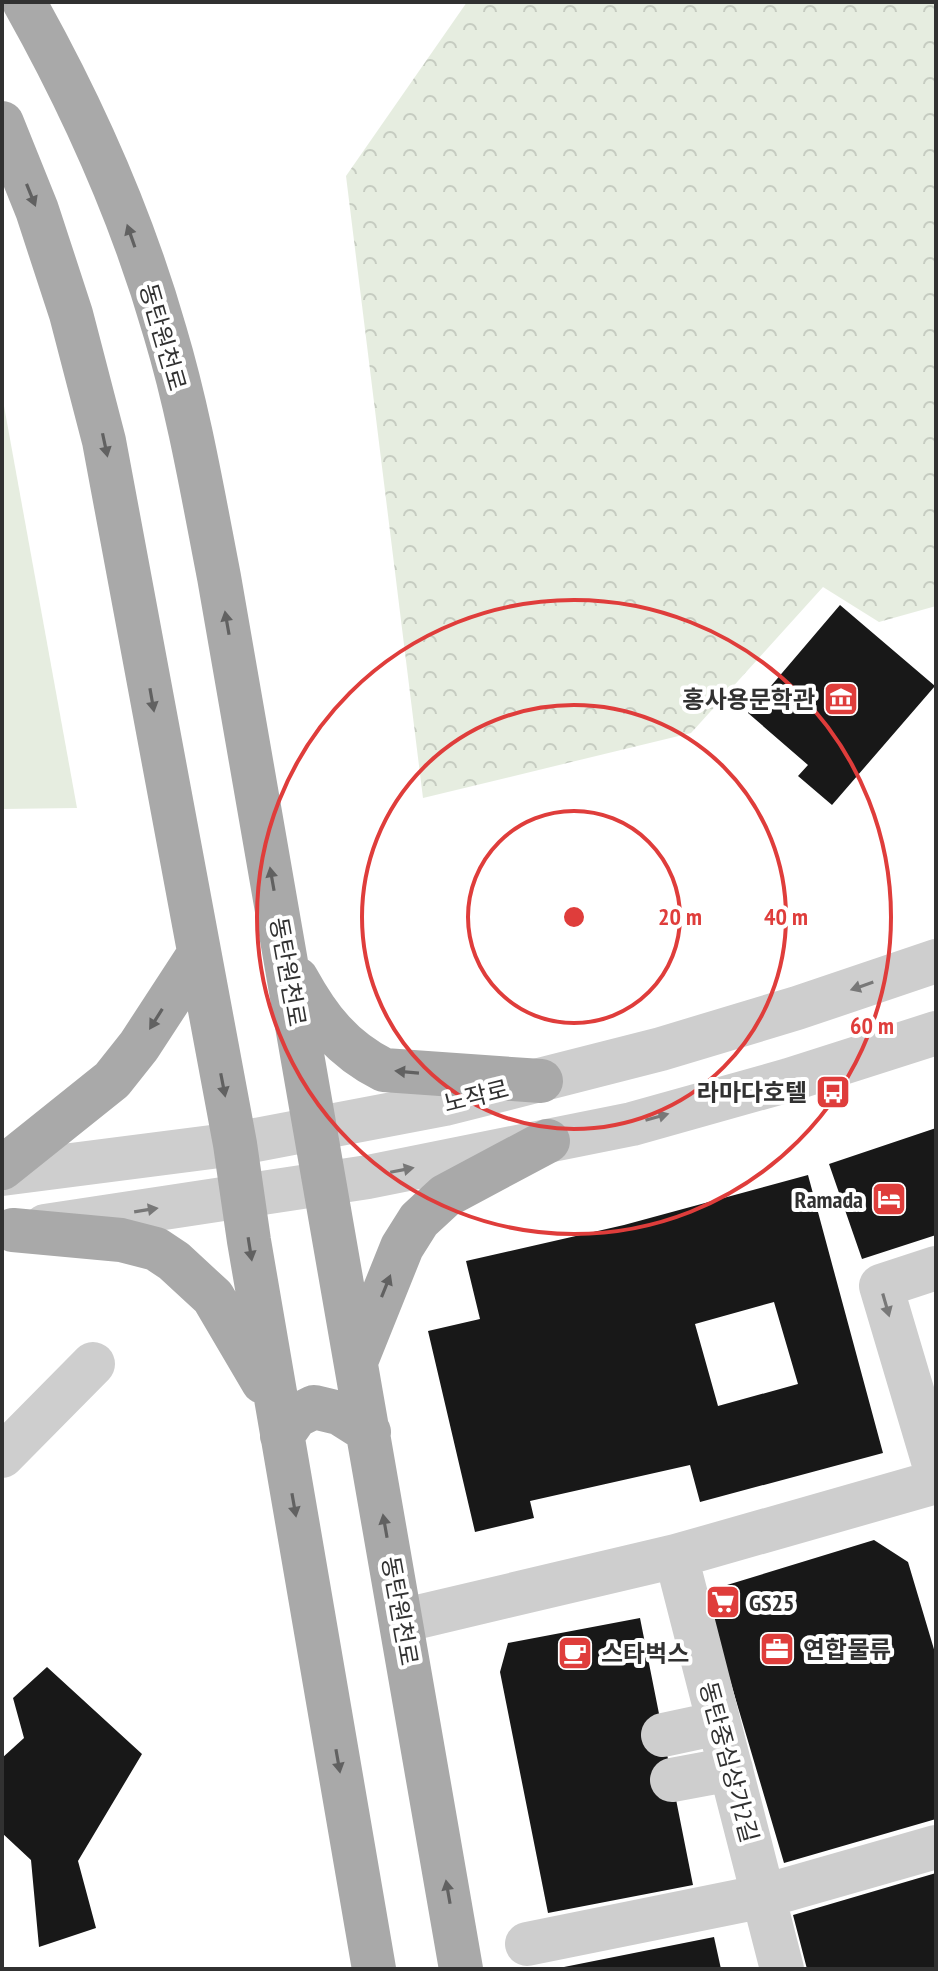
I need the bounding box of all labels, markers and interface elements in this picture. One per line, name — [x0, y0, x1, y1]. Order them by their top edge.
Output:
one-way arrow — [25, 183, 38, 207]
one-way arrow — [125, 223, 137, 247]
street label: 동탄원천로 — [133, 280, 193, 394]
one-way arrow — [99, 432, 111, 457]
one-way arrow — [221, 610, 233, 635]
museum icon: 홍사용문학관 — [822, 680, 860, 718]
place label: 홍사용문학관 — [683, 684, 815, 715]
one-way arrow — [147, 688, 159, 713]
one-way arrow — [265, 867, 277, 892]
text: 20 m — [658, 901, 702, 932]
text: 40 m — [764, 901, 808, 932]
centre of rings — [560, 903, 588, 931]
street label: 동탄원천로 — [263, 915, 313, 1029]
one-way arrow — [850, 981, 874, 993]
one-way arrow — [150, 1008, 164, 1030]
text: 60 m — [850, 1010, 894, 1041]
one-way arrow — [394, 1065, 419, 1078]
one-way arrow — [218, 1073, 230, 1098]
street label: 노작로 — [440, 1073, 512, 1119]
bus stop icon: 라마다호텔 — [814, 1073, 852, 1111]
place label: 라마다호텔 — [697, 1077, 807, 1108]
one-way arrow — [645, 1110, 669, 1123]
one-way arrow — [390, 1163, 415, 1175]
hotel icon: Ramada — [870, 1180, 908, 1218]
place label: Ramada — [795, 1184, 863, 1215]
one-way arrow — [133, 1203, 158, 1216]
one-way arrow — [244, 1237, 257, 1262]
one-way arrow — [380, 1274, 393, 1298]
one-way arrow — [880, 1293, 893, 1317]
one-way arrow — [288, 1493, 300, 1518]
one-way arrow — [378, 1513, 391, 1538]
street label: 동탄원천로 — [375, 1554, 425, 1668]
supermarket icon: GS25 — [704, 1583, 742, 1621]
place label: GS25 — [749, 1587, 795, 1618]
office icon: 연합물류 — [758, 1630, 796, 1668]
cafe icon: 스타벅스 — [556, 1634, 594, 1672]
place label: 연합물류 — [803, 1634, 891, 1665]
place label: 스타벅스 — [601, 1638, 689, 1669]
street label: 동탄중심상가2길 — [693, 1678, 765, 1846]
one-way arrow — [332, 1749, 345, 1774]
one-way arrow — [442, 1879, 454, 1904]

